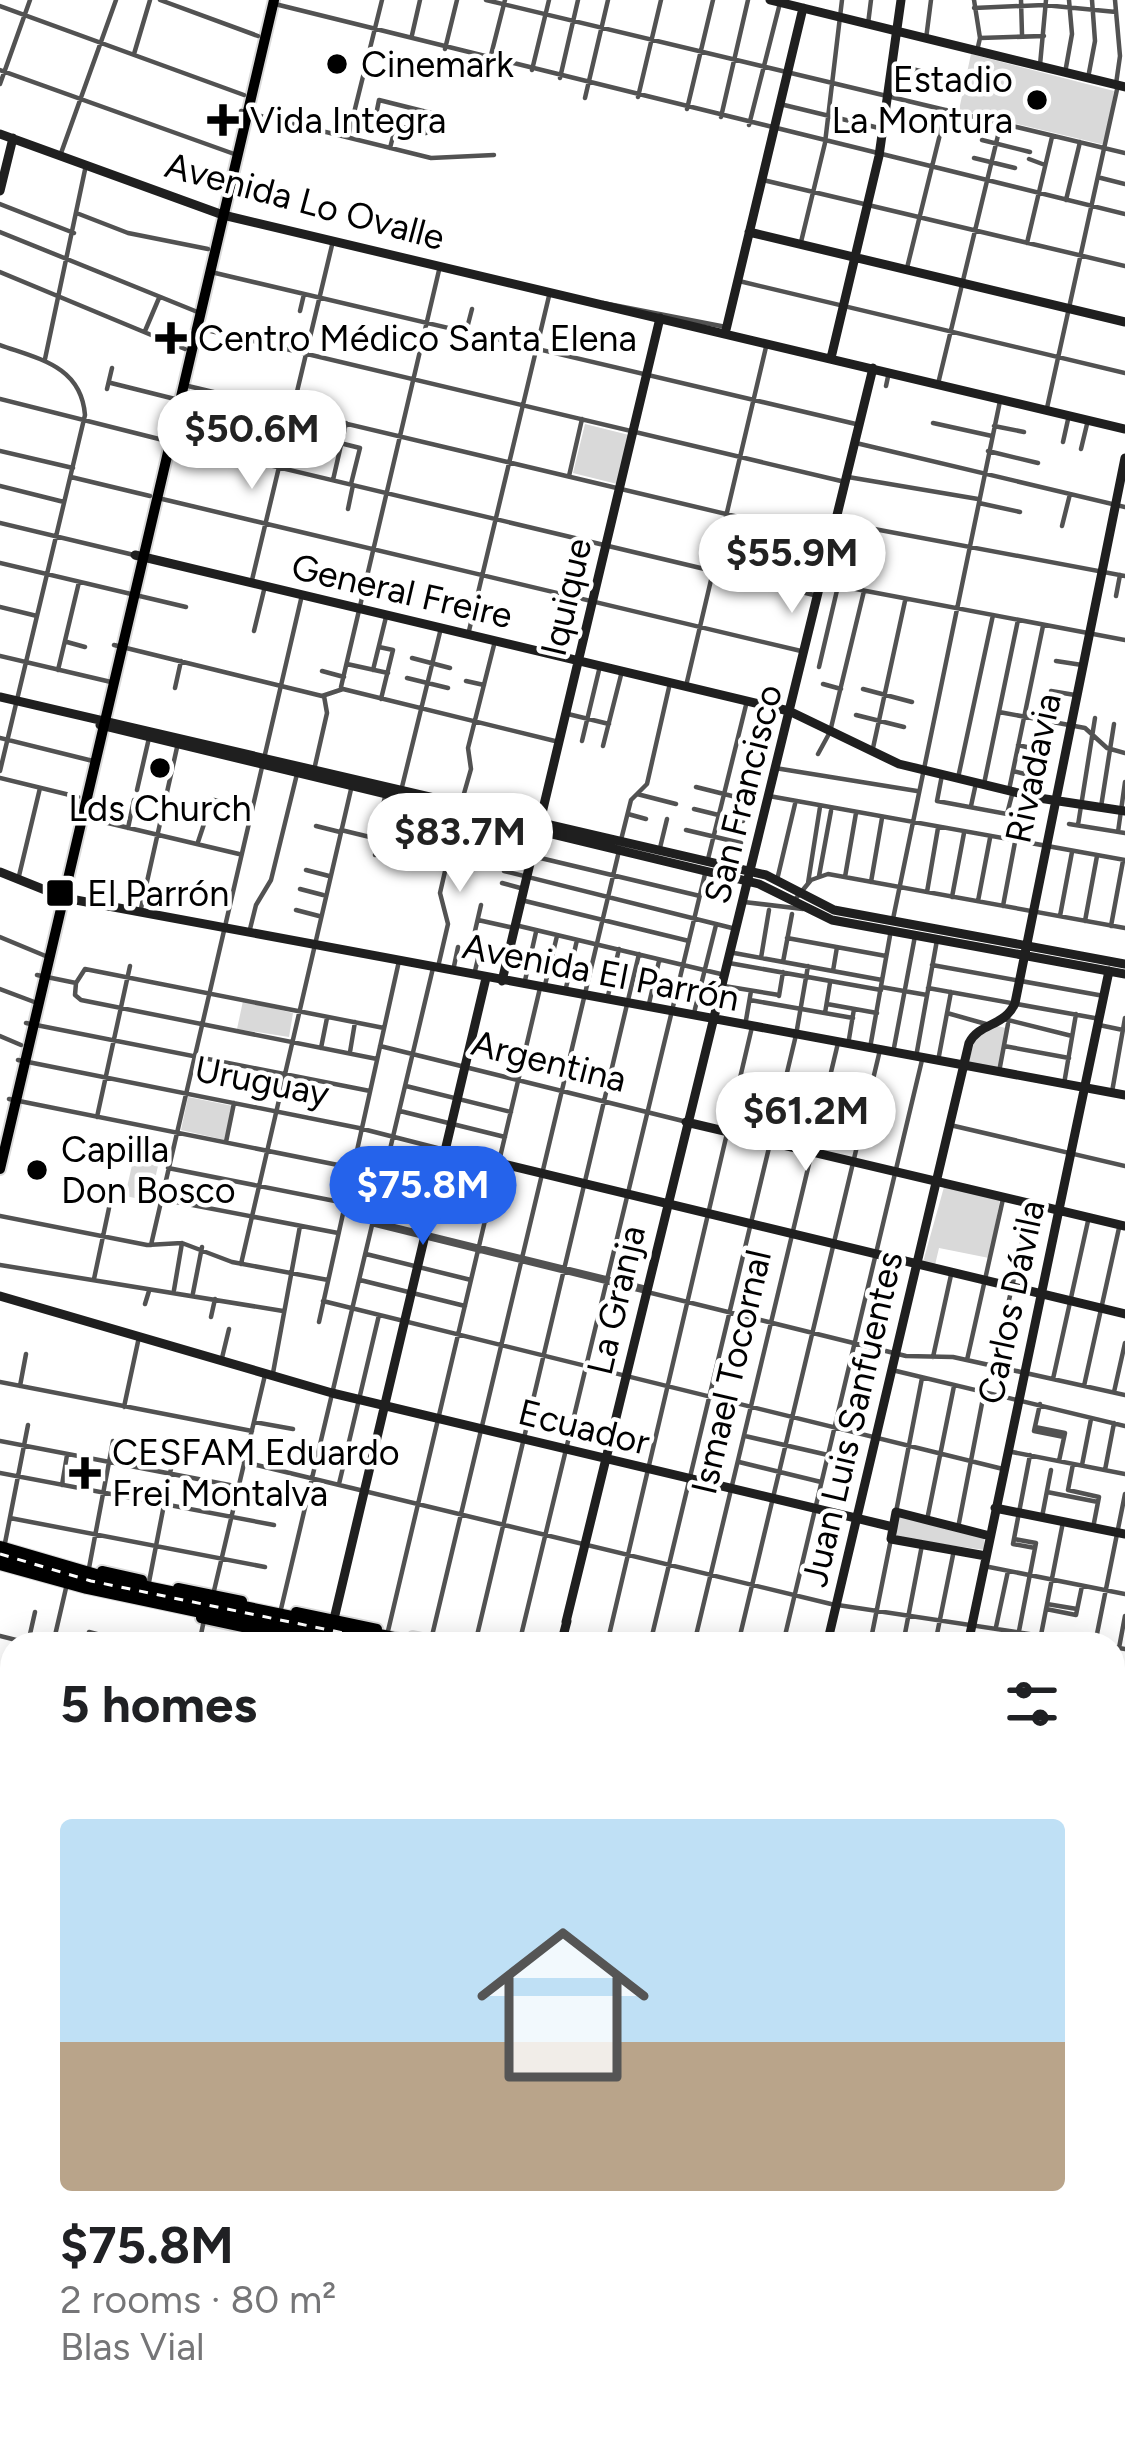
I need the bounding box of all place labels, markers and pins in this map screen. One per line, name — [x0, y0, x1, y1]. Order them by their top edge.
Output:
place label: Cinemark — [361, 43, 514, 86]
marker: Cinemark — [324, 51, 350, 77]
place label: Estadio La Montura — [831, 58, 1013, 142]
marker: Estadio La Montura — [1024, 87, 1050, 113]
place label: Vida Integra — [250, 99, 446, 142]
marker: Vida Integra — [207, 104, 239, 136]
place label: Centro Médico Santa Elena — [198, 317, 637, 360]
marker: Centro Médico Santa Elena — [155, 322, 187, 354]
pin: $50.6M — [154, 390, 350, 492]
pin: $55.9M — [694, 514, 890, 616]
marker: Lds Church — [147, 755, 173, 781]
place label: Lds Church — [68, 787, 252, 830]
pin: $83.7M — [362, 793, 558, 895]
place label: El Parrón — [87, 872, 229, 915]
marker: El Parrón — [44, 877, 76, 909]
pin: $61.2M — [708, 1072, 904, 1174]
place label: Capilla Don Bosco — [61, 1128, 236, 1212]
pin: $75.8M — [325, 1146, 521, 1248]
marker: Capilla Don Bosco — [24, 1157, 50, 1183]
place label: CESFAM Eduardo Frei Montalva — [112, 1431, 400, 1515]
marker: CESFAM Eduardo Frei Montalva — [69, 1457, 101, 1489]

